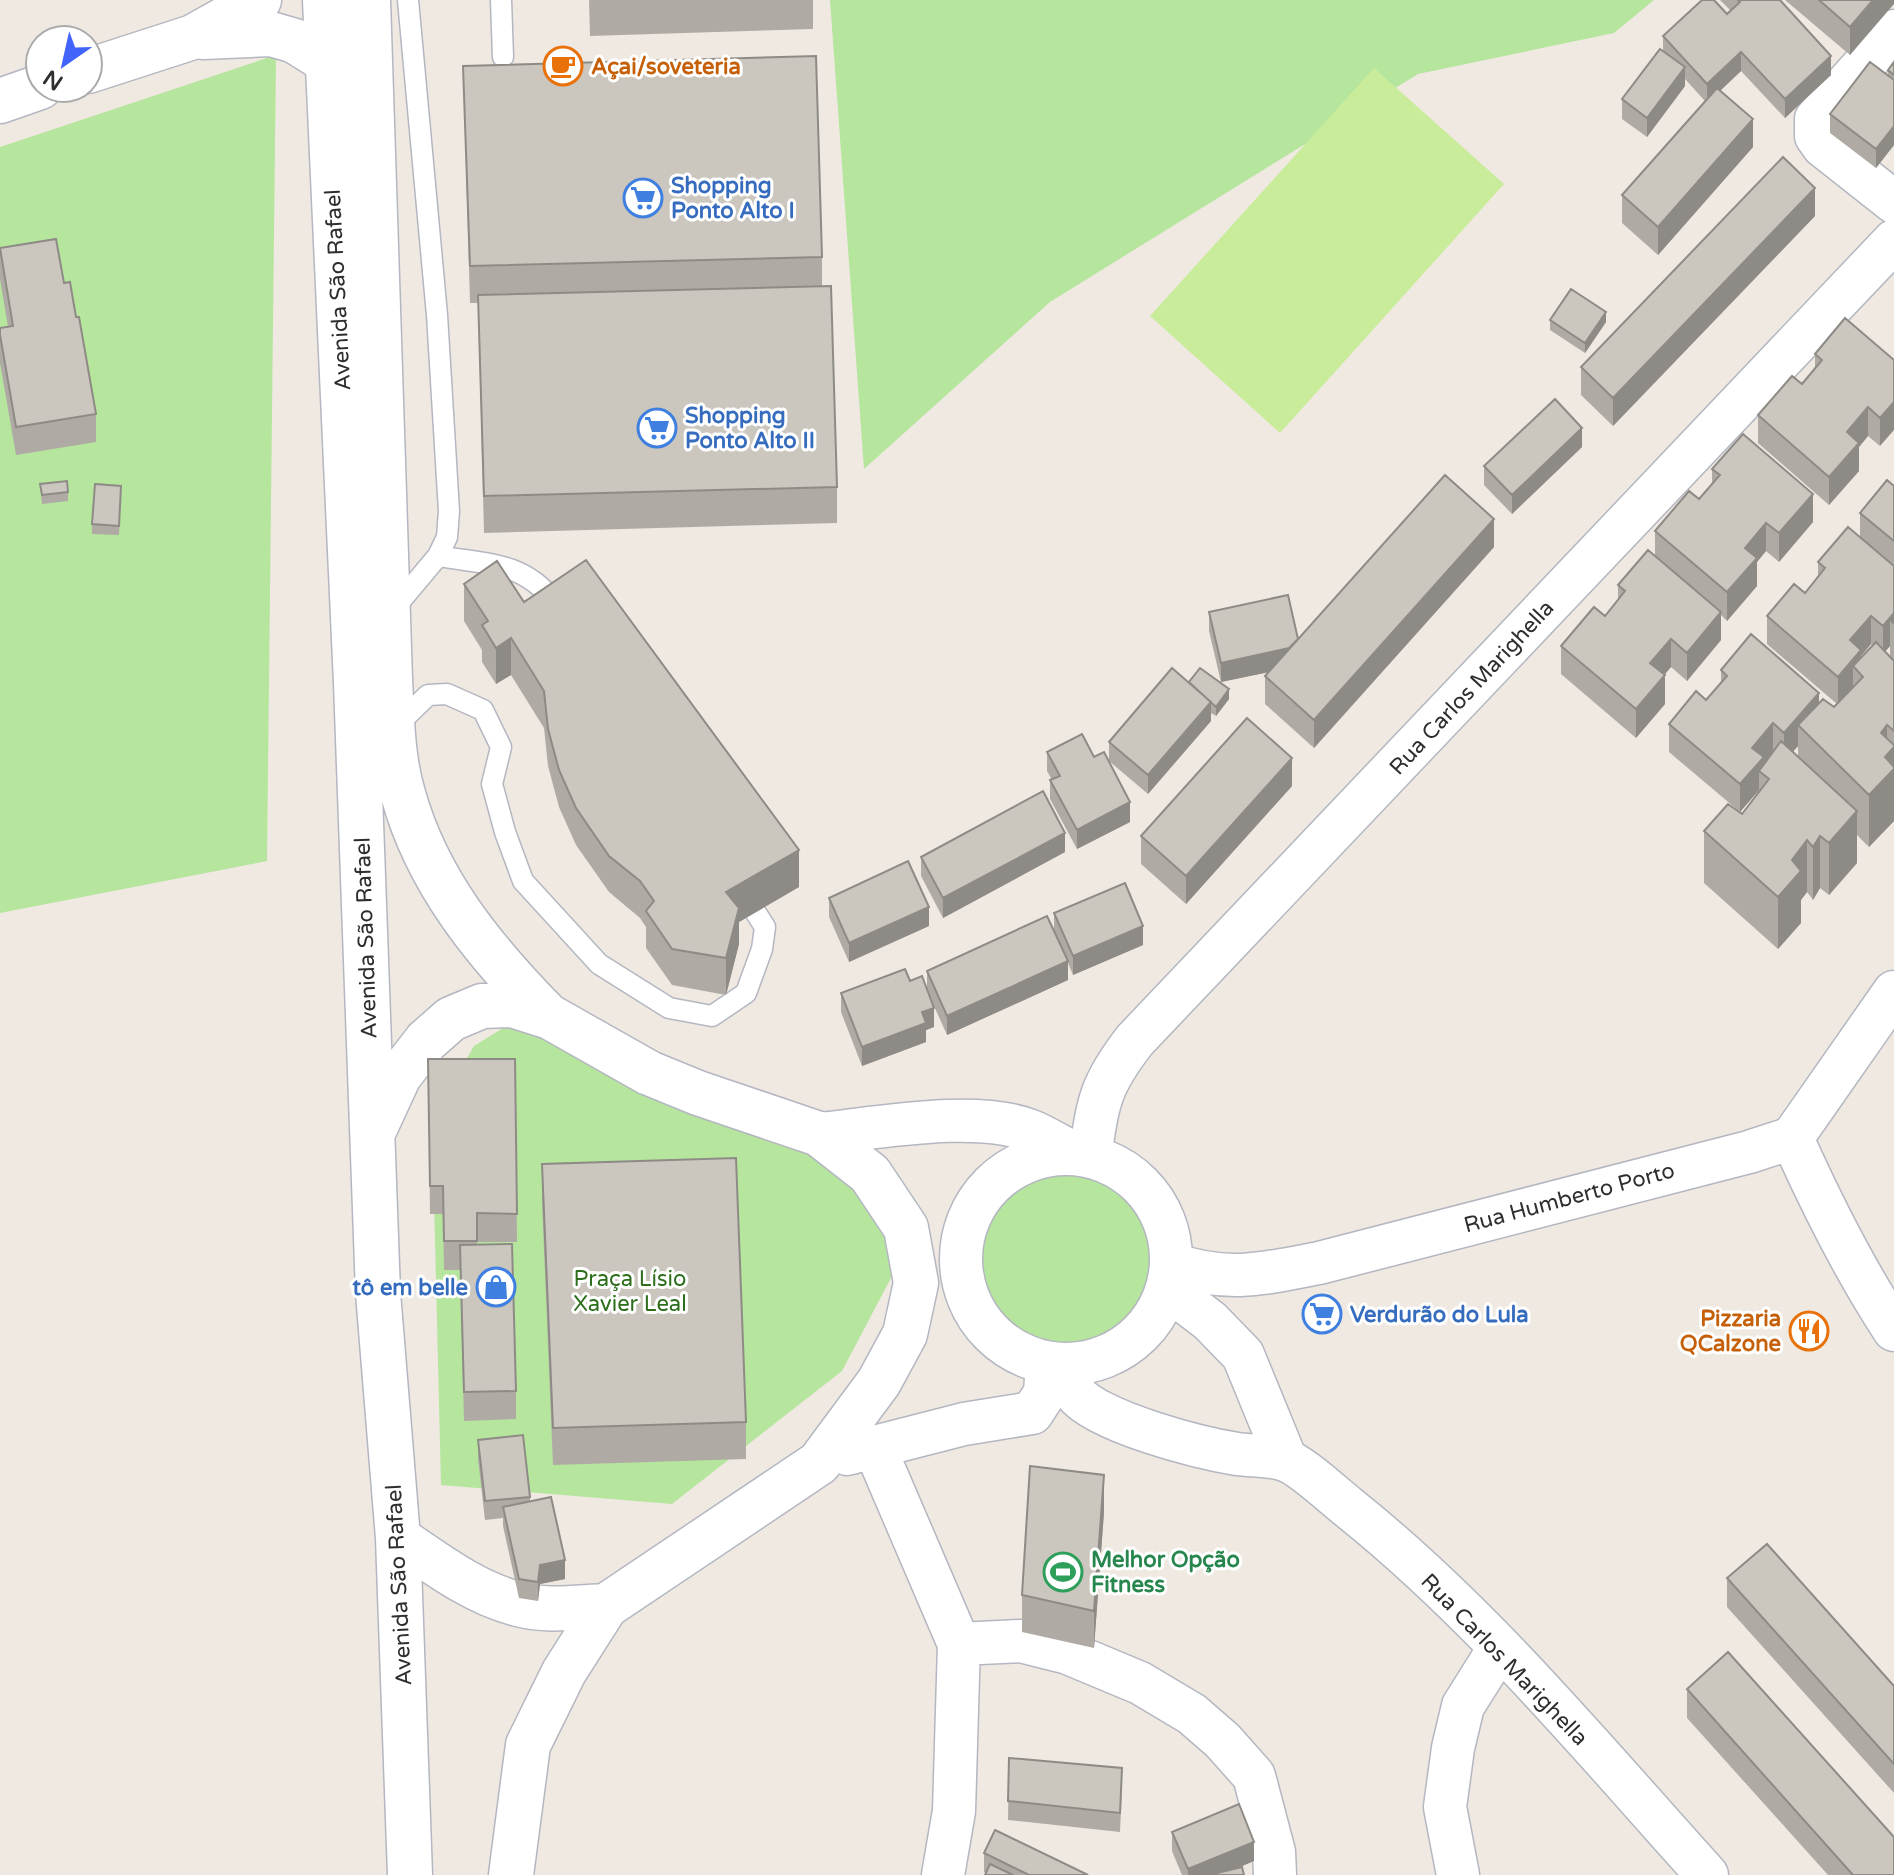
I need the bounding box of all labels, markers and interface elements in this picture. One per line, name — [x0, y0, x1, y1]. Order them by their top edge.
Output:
north arrow — [24, 24, 104, 104]
cafe icon: Açai/soveteria — [542, 45, 584, 87]
place label: Açai/soveteria — [591, 54, 741, 80]
text: N — [39, 64, 68, 95]
place label: Shopping Ponto Alto I — [671, 173, 795, 224]
supermarket icon: Shopping Ponto Alto I — [622, 177, 664, 219]
street label: Avenida São Rafael — [320, 189, 356, 391]
place label: Shopping Ponto Alto II — [685, 403, 815, 454]
supermarket icon: Shopping Ponto Alto II — [636, 407, 678, 449]
street label: Rua Carlos Marighella — [1384, 595, 1559, 780]
street label: Avenida São Rafael — [349, 837, 383, 1039]
street label: Rua Humberto Porto — [1461, 1157, 1677, 1239]
shop icon: tô em belle — [475, 1266, 517, 1308]
park label: Praça Lísio Xavier Leal — [573, 1266, 687, 1317]
place label: tô em belle — [353, 1275, 468, 1301]
supermarket icon: Verdurão do Lula — [1301, 1293, 1343, 1335]
place label: Verdurão do Lula — [1350, 1302, 1529, 1328]
place label: Pizzaria QCalzone — [1680, 1306, 1781, 1357]
restaurant icon: Pizzaria QCalzone — [1788, 1310, 1830, 1352]
street label: Avenida São Rafael — [381, 1484, 417, 1686]
place label: Melhor Opção Fitness — [1091, 1547, 1240, 1598]
sports icon: Melhor Opção Fitness — [1042, 1551, 1084, 1593]
street label: Rua Carlos Marighella — [1415, 1568, 1593, 1751]

